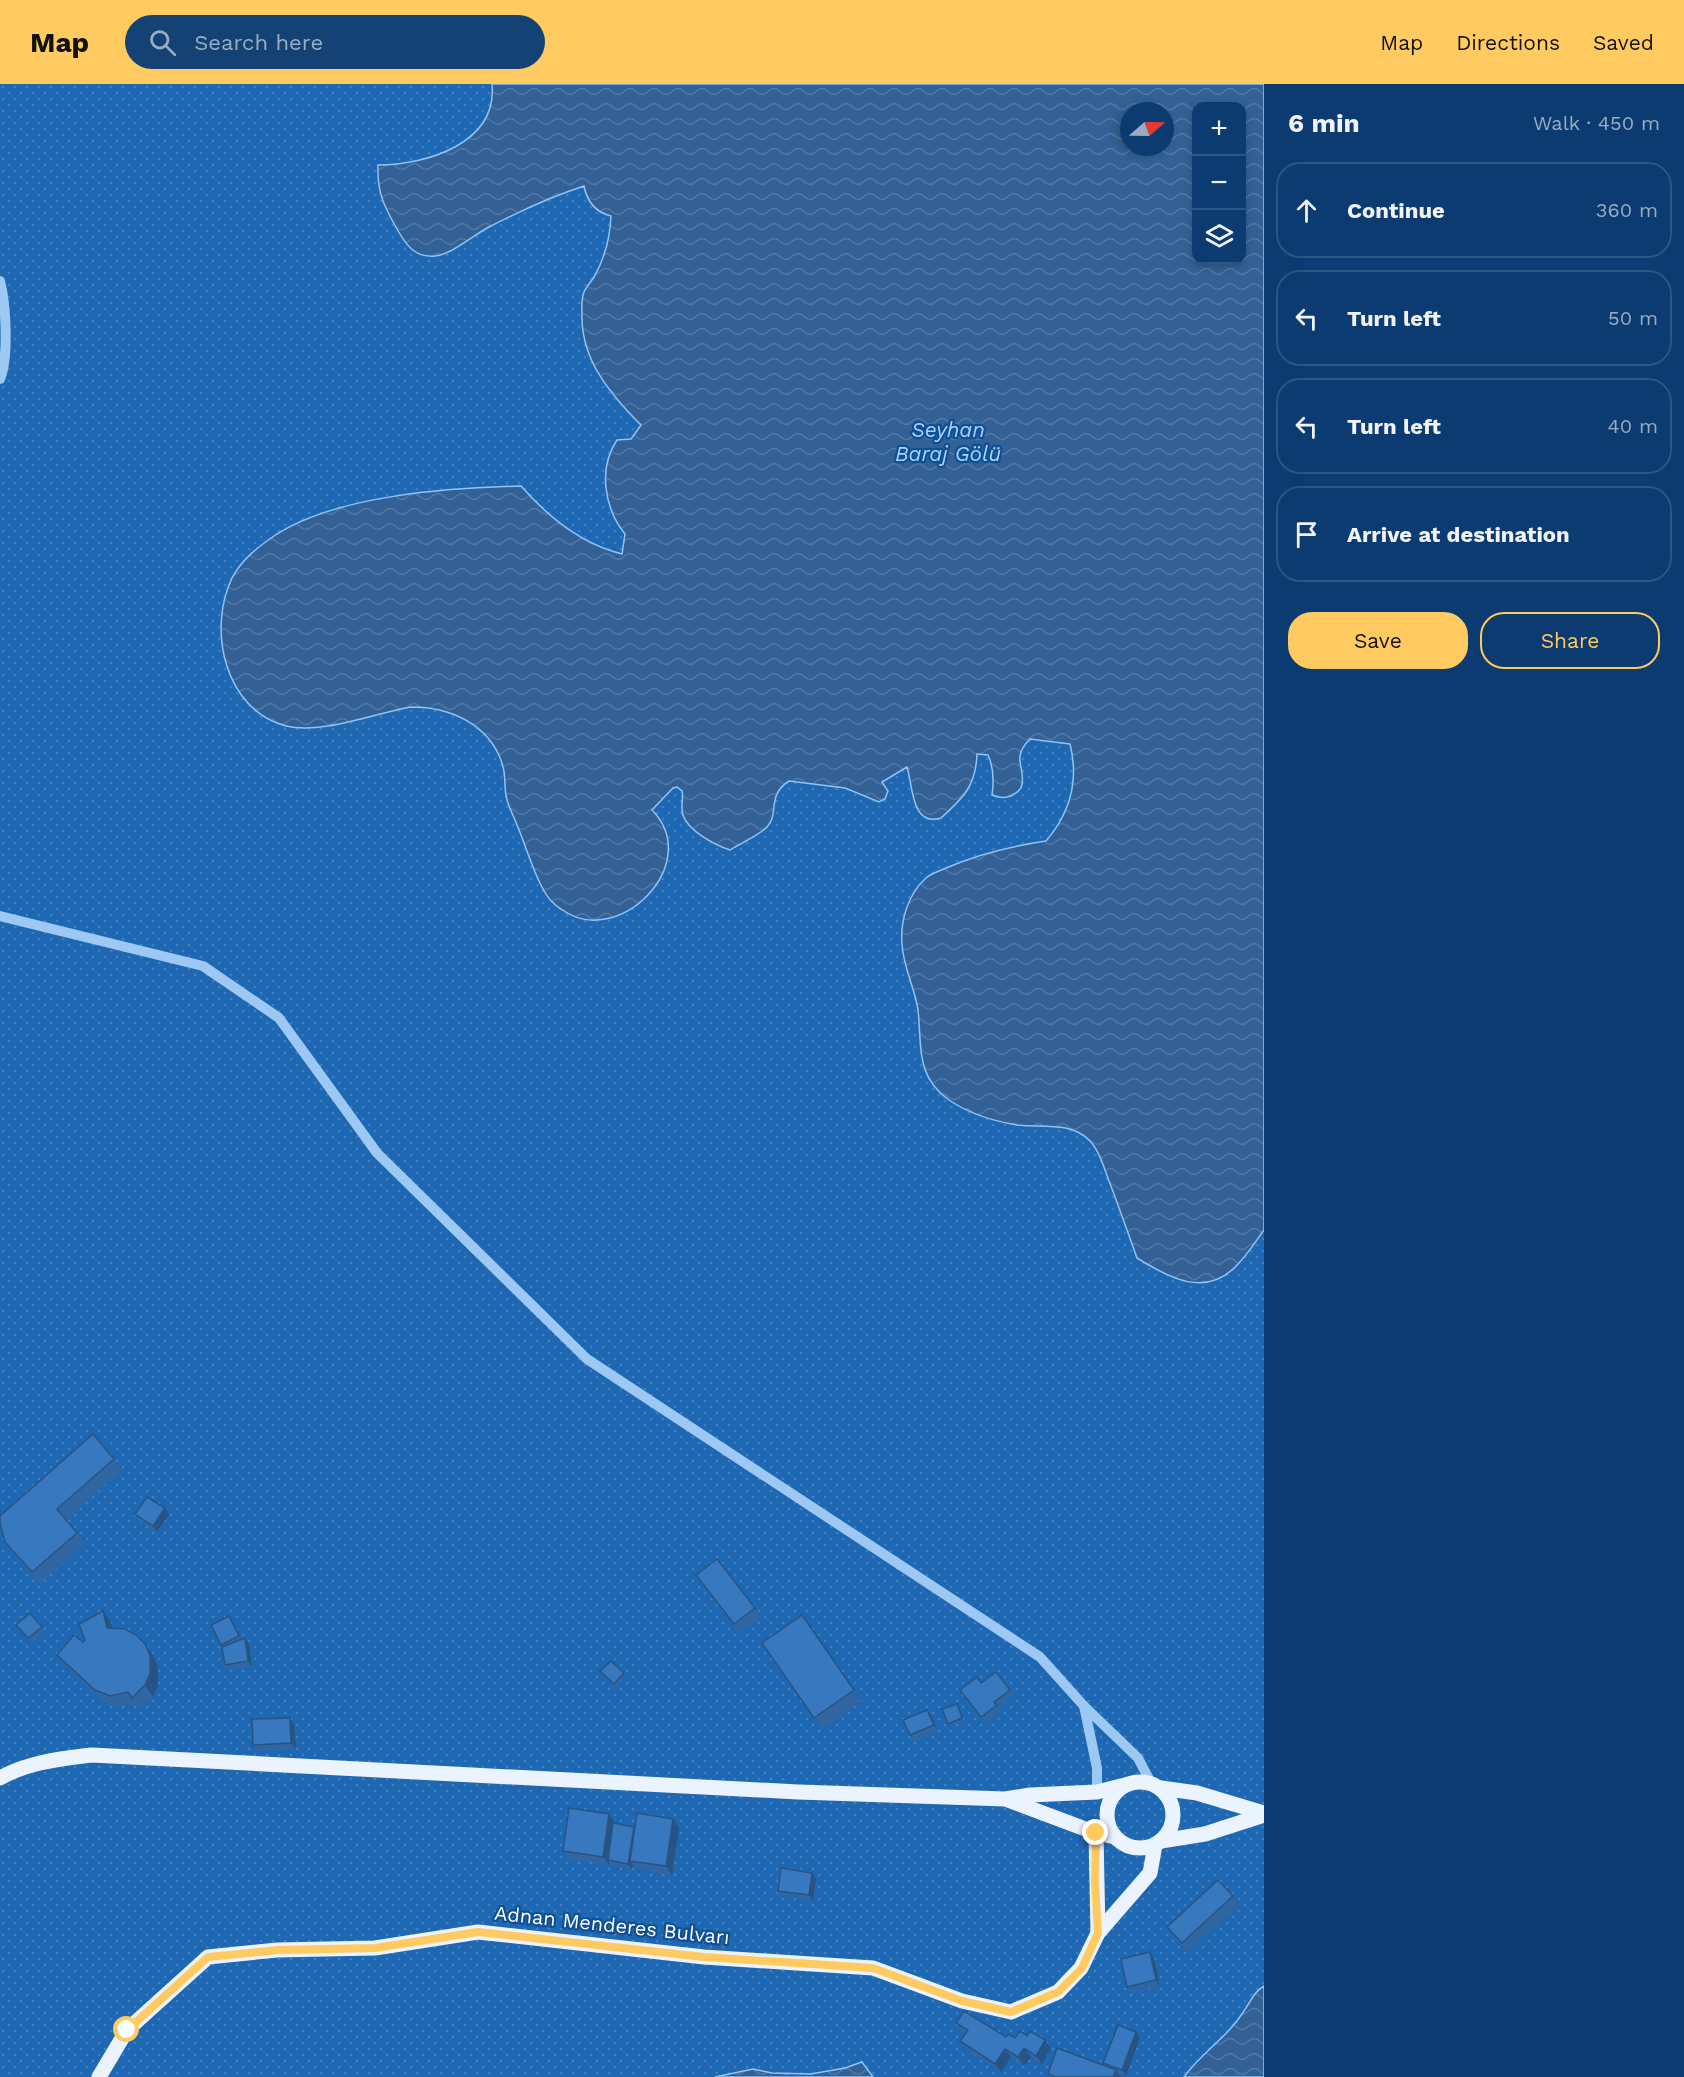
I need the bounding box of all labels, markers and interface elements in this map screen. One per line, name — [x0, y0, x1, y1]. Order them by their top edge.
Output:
search box — [125, 15, 545, 69]
text: Map — [30, 26, 89, 59]
icon: search — [146, 26, 179, 59]
text: Search here — [194, 30, 323, 55]
text: Map — [1380, 30, 1423, 55]
text: Directions — [1456, 30, 1560, 55]
text: Saved — [1593, 30, 1654, 55]
north arrow — [1120, 102, 1174, 156]
map controls — [1192, 102, 1246, 264]
button: + — [1192, 102, 1246, 156]
text: 6 min — [1288, 108, 1360, 138]
text: Walk · 450 m — [1533, 111, 1660, 135]
button: − — [1192, 156, 1246, 210]
icon: ahead — [1290, 194, 1323, 227]
text: Continue — [1347, 198, 1445, 223]
text: 360 m — [1596, 198, 1658, 222]
button: layers — [1192, 210, 1246, 264]
icon: left — [1290, 302, 1323, 335]
text: Turn left — [1347, 306, 1441, 331]
text: 50 m — [1608, 306, 1658, 330]
icon: left — [1290, 410, 1323, 443]
text: Turn left — [1347, 414, 1441, 439]
text: 40 m — [1607, 414, 1658, 438]
water label: Seyhan Baraj Gölü — [895, 417, 1001, 466]
icon: arrive — [1290, 518, 1323, 551]
text: Arrive at destination — [1347, 522, 1570, 547]
button: Save — [1288, 612, 1468, 669]
button: Share — [1480, 612, 1660, 669]
route end — [1082, 1819, 1108, 1845]
street label: Adnan Menderes Bulvarı — [493, 1901, 731, 1949]
route start — [113, 2016, 139, 2042]

